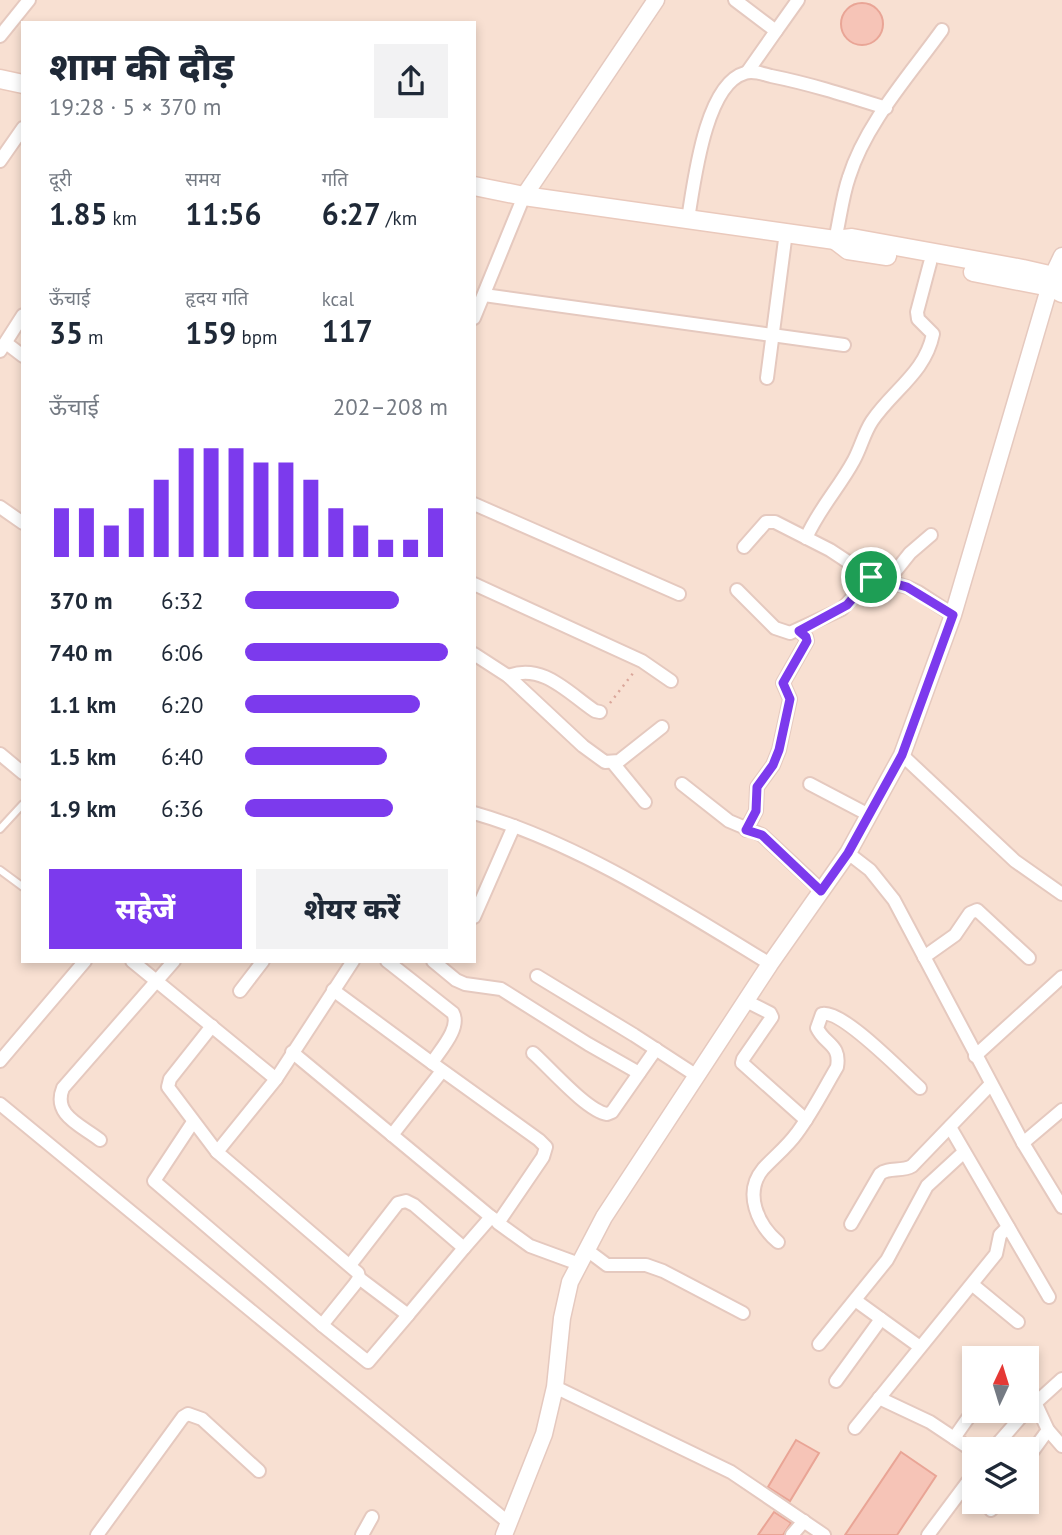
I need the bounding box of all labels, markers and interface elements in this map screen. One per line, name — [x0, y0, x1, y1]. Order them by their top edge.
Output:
text: शाम की दौड़ — [49, 41, 234, 90]
button: share — [374, 44, 448, 118]
text: 19:28 · 5 × 370 m — [49, 92, 221, 121]
text: दूरी — [49, 167, 72, 191]
text: समय — [185, 167, 221, 191]
text: गति — [322, 167, 348, 191]
text: 1.85 — [49, 194, 107, 233]
text: 11:56 — [185, 194, 261, 233]
text: 6:27 — [322, 194, 381, 233]
text: km — [107, 206, 137, 230]
text: /km — [381, 206, 417, 230]
text: ऊँचाई — [49, 286, 90, 310]
text: हृदय गति — [185, 286, 248, 310]
text: kcal — [322, 287, 354, 311]
text: 117 — [322, 311, 373, 350]
text: 35 — [49, 313, 83, 352]
text: 159 — [185, 313, 236, 352]
text: m — [83, 325, 104, 349]
text: bpm — [236, 325, 277, 349]
text: ऊँचाई — [49, 392, 99, 421]
text: 202–208 m — [333, 392, 448, 421]
pin — [841, 547, 901, 607]
icon: arrive — [852, 558, 890, 596]
text: 370 m — [49, 586, 112, 615]
text: 6:32 — [161, 586, 204, 615]
text: 740 m — [49, 638, 112, 667]
text: 6:06 — [161, 638, 204, 667]
text: 1.1 km — [49, 690, 116, 719]
text: 6:20 — [161, 690, 204, 719]
text: 1.5 km — [49, 742, 116, 771]
text: 6:40 — [161, 742, 204, 771]
text: 1.9 km — [49, 794, 116, 823]
text: 6:36 — [161, 794, 204, 823]
button: सहेजें — [49, 869, 242, 949]
button: शेयर करें — [256, 869, 448, 949]
north arrow — [962, 1346, 1040, 1423]
map controls — [962, 1346, 1039, 1514]
button: layers — [962, 1437, 1039, 1514]

